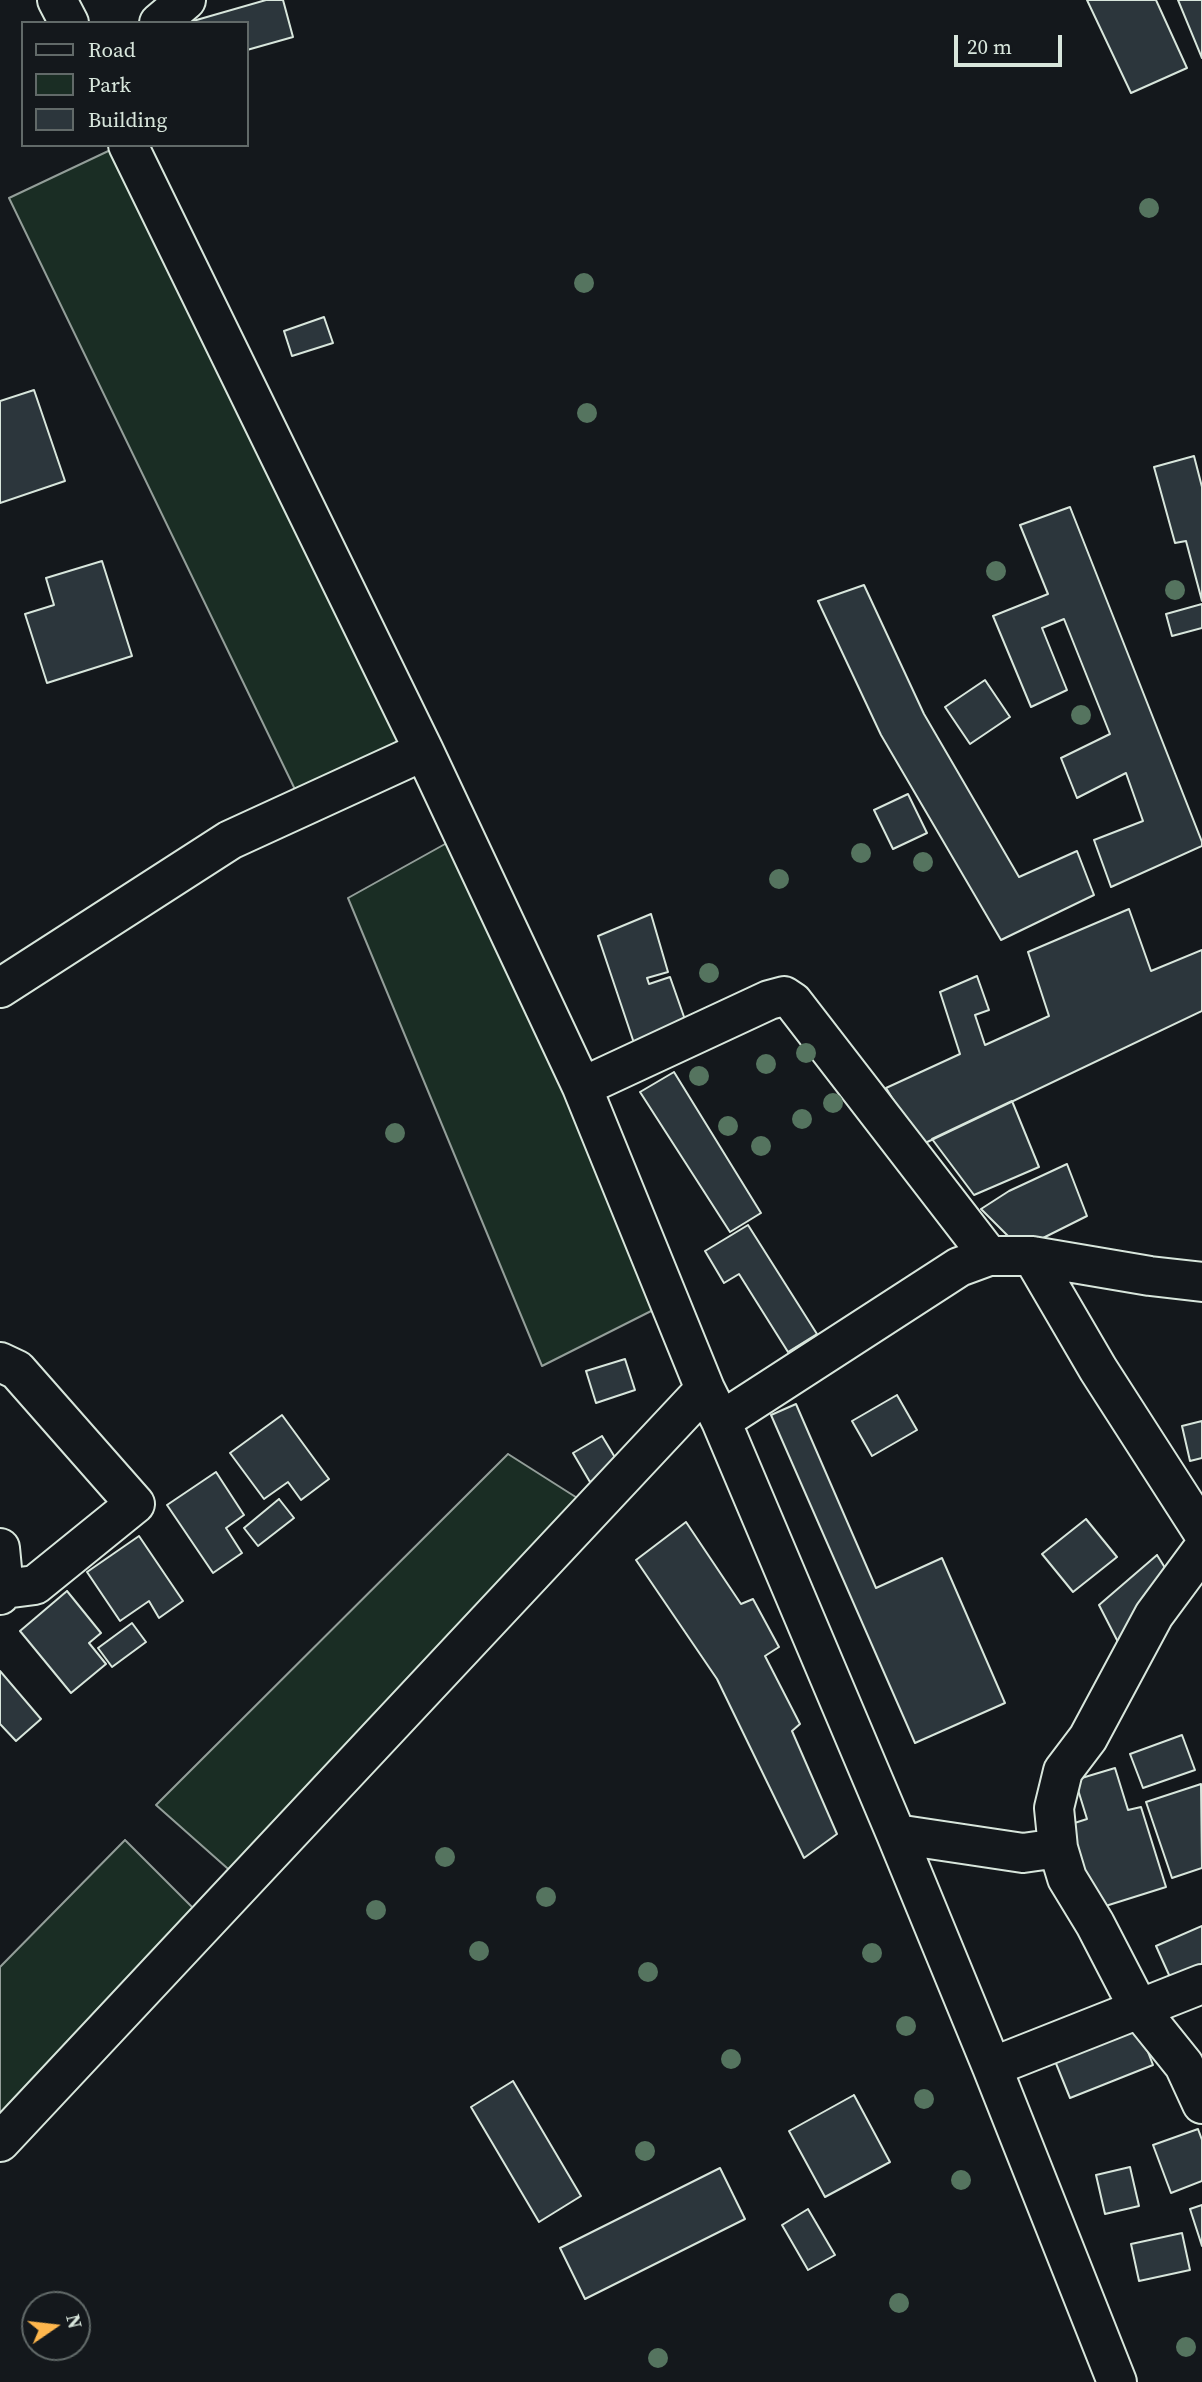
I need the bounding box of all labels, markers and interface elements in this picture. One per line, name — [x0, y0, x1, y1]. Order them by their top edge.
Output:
legend — [21, 21, 248, 147]
scale bar — [957, 21, 1066, 65]
text: 20 m — [967, 32, 1012, 61]
text: Road — [88, 35, 136, 64]
text: Park — [88, 70, 131, 99]
text: Building — [88, 105, 167, 134]
north arrow — [21, 2291, 91, 2361]
text: N — [60, 2312, 89, 2331]

